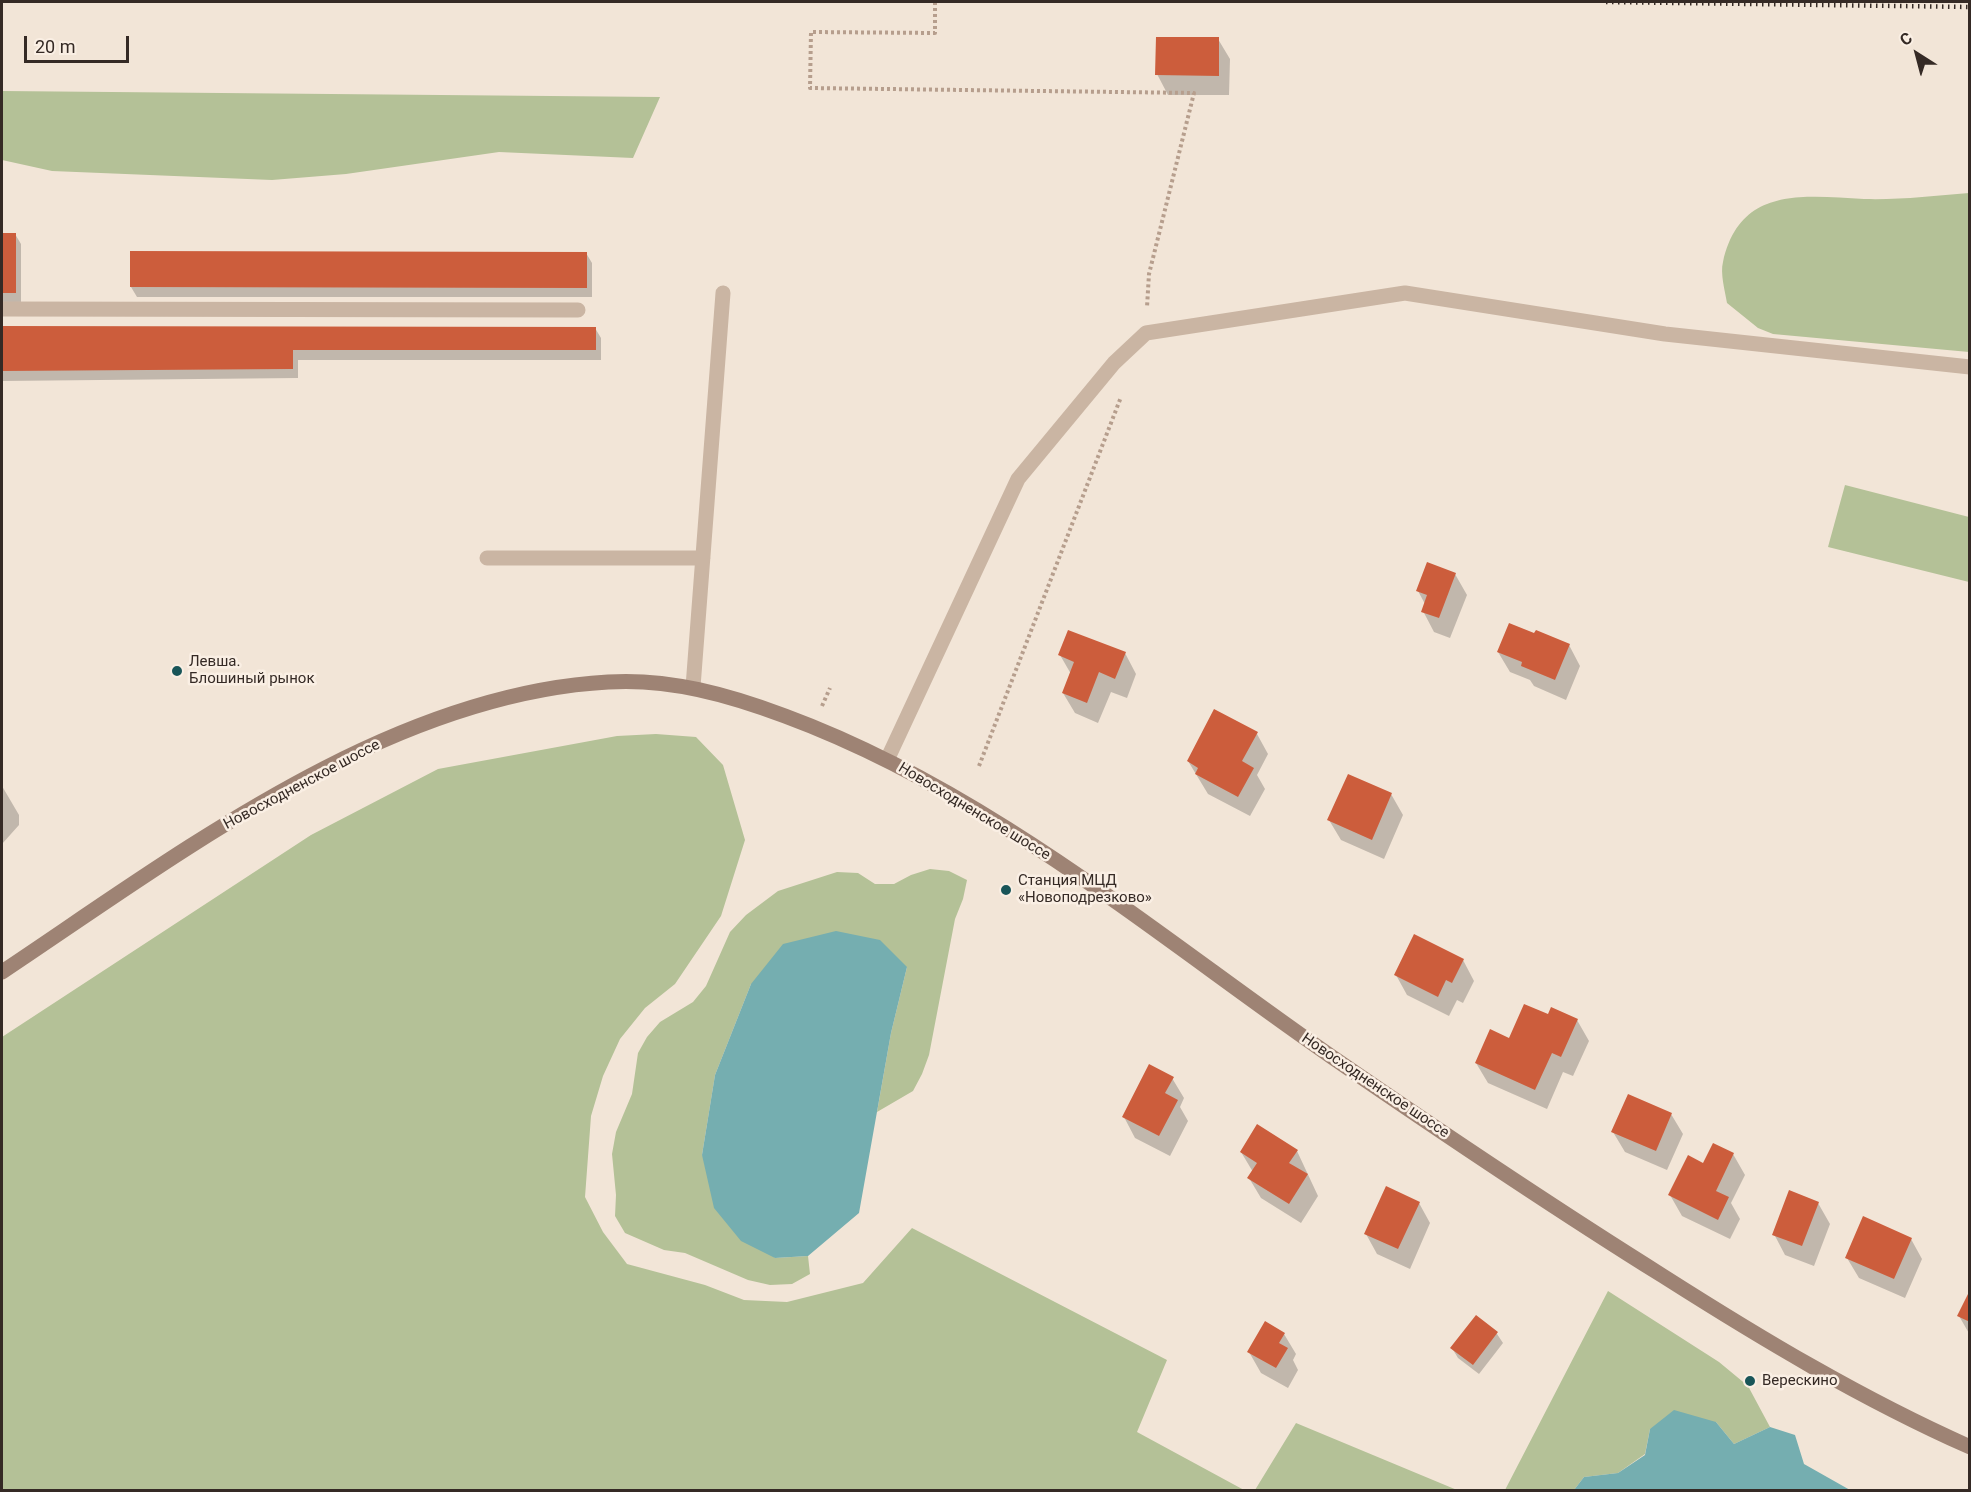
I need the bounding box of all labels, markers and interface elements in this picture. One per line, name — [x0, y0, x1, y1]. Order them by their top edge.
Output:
scale bar — [27, 24, 132, 62]
north arrow — [1887, 24, 1947, 84]
text: С — [1896, 28, 1916, 50]
text: 20 m — [35, 36, 75, 57]
place label: Левша. Блошиный рынок — [189, 653, 315, 688]
marker: Левша. Блошиный рынок — [170, 664, 184, 678]
street label: Новосходненское шоссе — [221, 736, 383, 834]
street label: Новосходненское шоссе — [895, 759, 1053, 865]
place label: Станция МЦД «Новоподрезково» — [1018, 872, 1152, 907]
marker: Станция МЦД «Новоподрезково» — [999, 883, 1013, 897]
street label: Новосходненское шоссе — [1298, 1030, 1452, 1142]
place label: Верескино — [1762, 1372, 1837, 1390]
marker: Верескино — [1743, 1374, 1757, 1388]

